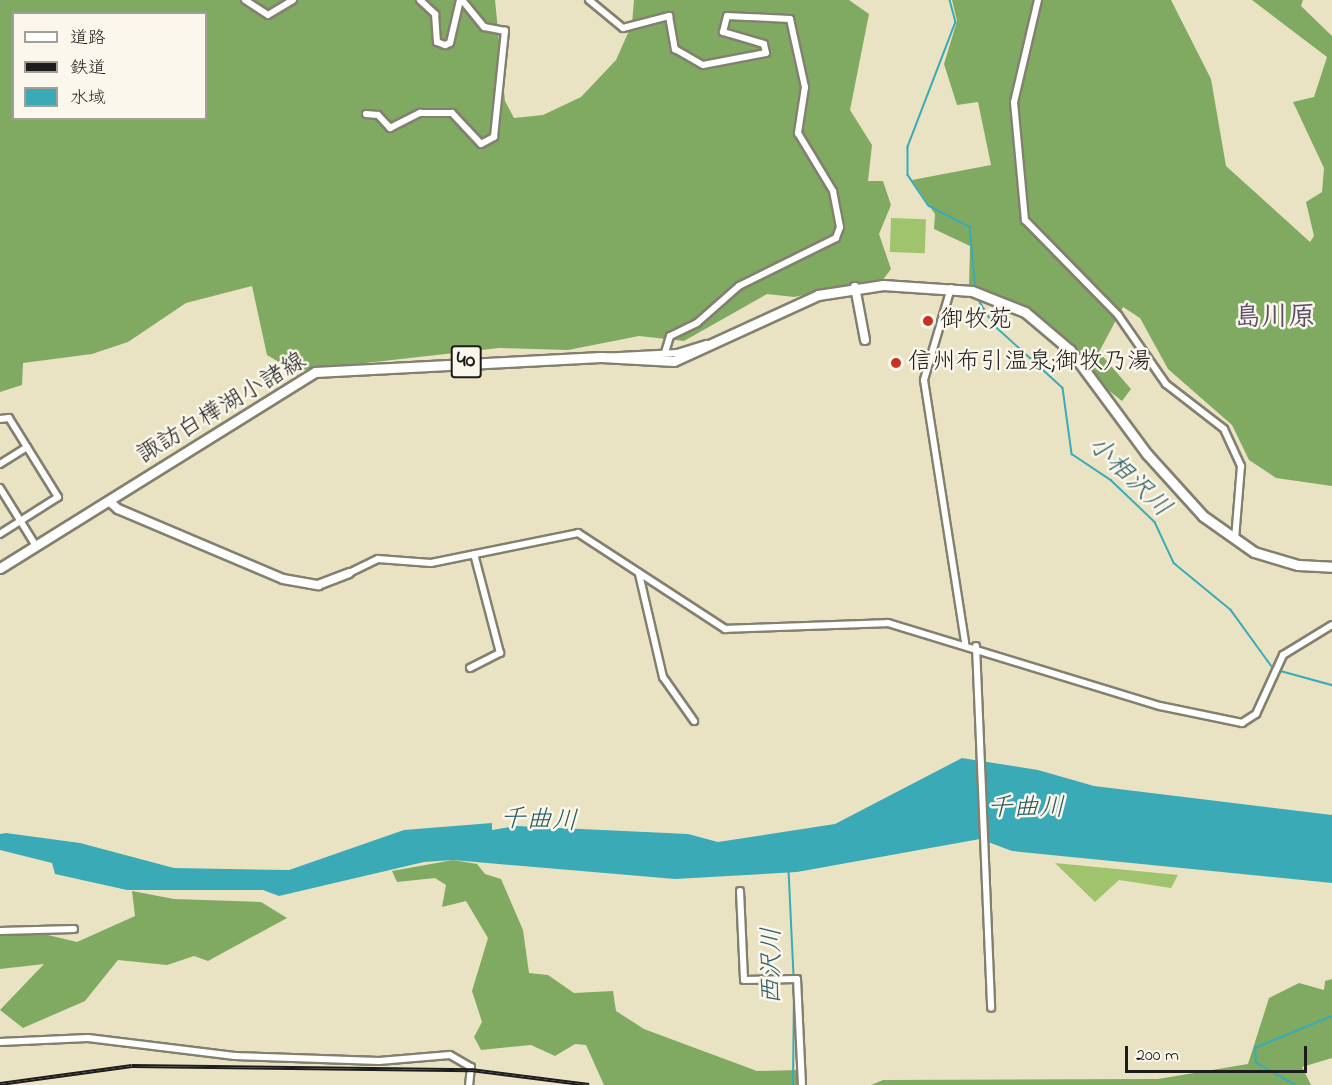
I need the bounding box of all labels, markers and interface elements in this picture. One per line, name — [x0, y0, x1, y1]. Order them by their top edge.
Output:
legend — [12, 12, 207, 120]
text: 道路 — [70, 26, 106, 52]
text: 鉄道 — [70, 56, 106, 82]
text: 水域 — [70, 86, 106, 112]
district label: 島川原 — [1235, 303, 1315, 335]
place label: 御牧苑 — [940, 307, 1012, 335]
marker: 御牧苑 — [921, 314, 935, 328]
road number: 40 — [450, 343, 482, 381]
street label: 諏訪白樺湖小諸線 — [132, 347, 312, 471]
place label: 信州布引温泉;御牧乃湯 — [908, 349, 1151, 377]
marker: 信州布引温泉;御牧乃湯 — [889, 356, 903, 370]
water label: 小相沢川 — [1080, 431, 1176, 525]
water label: 千曲川 — [987, 794, 1065, 826]
water label: 千曲川 — [499, 805, 579, 839]
water label: 西沢川 — [758, 927, 790, 1005]
scale bar — [1128, 1034, 1310, 1072]
text: 200 m — [1136, 1043, 1179, 1069]

